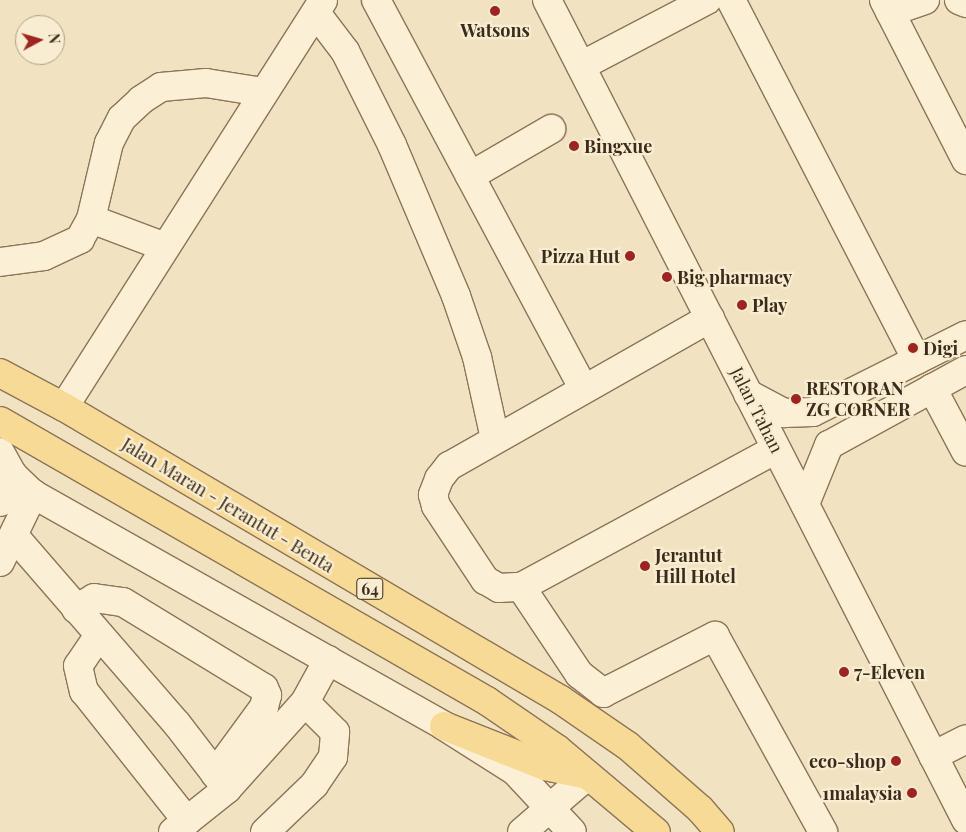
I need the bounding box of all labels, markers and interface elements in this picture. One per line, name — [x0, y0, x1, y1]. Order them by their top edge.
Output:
marker: Watsons — [489, 5, 501, 17]
north arrow — [15, 15, 65, 65]
place label: Watsons — [460, 19, 530, 41]
text: N — [44, 32, 64, 44]
place label: Bingxue — [584, 135, 652, 157]
marker: Bingxue — [568, 140, 580, 152]
place label: Pizza Hut — [541, 245, 620, 267]
marker: Pizza Hut — [624, 250, 636, 262]
place label: Big pharmacy — [677, 266, 792, 288]
marker: Big pharmacy — [661, 271, 673, 283]
place label: Play — [752, 294, 787, 316]
marker: Play — [736, 299, 748, 311]
place label: Digi — [923, 337, 958, 359]
marker: Digi — [907, 342, 919, 354]
street label: Jalan Tahan — [726, 363, 788, 457]
place label: RESTORAN ZG CORNER — [806, 378, 910, 420]
marker: RESTORAN ZG CORNER — [790, 393, 802, 405]
street label: Jalan Maran - Jerantut - Benta — [118, 433, 338, 577]
place label: Jerantut Hill Hotel — [655, 545, 736, 588]
marker: Jerantut Hill Hotel — [639, 560, 651, 572]
road number: 64 — [356, 576, 384, 602]
place label: 7-Eleven — [854, 661, 925, 683]
marker: 7-Eleven — [838, 666, 850, 678]
place label: eco-shop — [809, 750, 886, 772]
marker: eco-shop — [890, 755, 902, 767]
place label: 1malaysia — [822, 782, 902, 804]
marker: 1malaysia — [906, 787, 918, 799]

